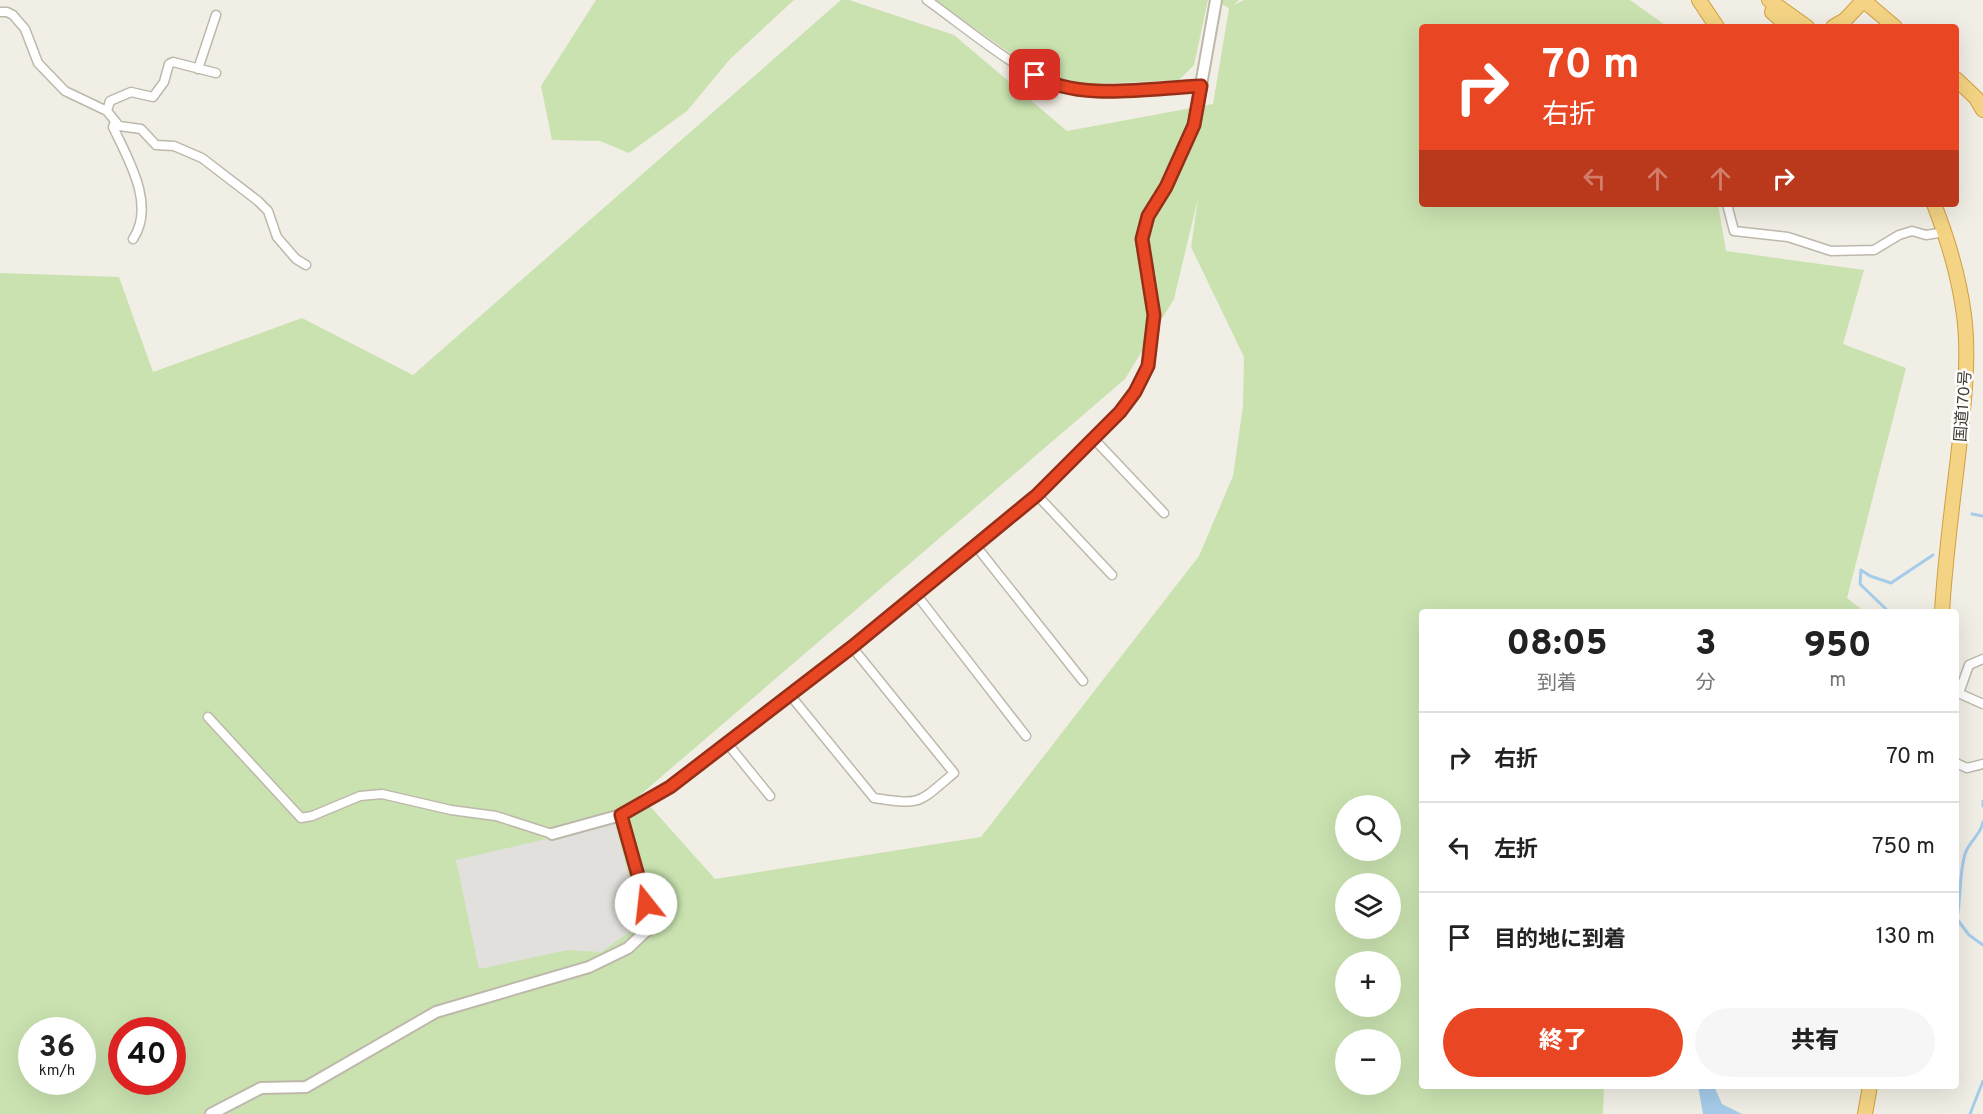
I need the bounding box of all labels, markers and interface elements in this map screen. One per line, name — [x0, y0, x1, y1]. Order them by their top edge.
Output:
text: 70 m — [1542, 40, 1640, 93]
icon: right — [1443, 48, 1521, 126]
pin — [1009, 49, 1060, 100]
icon: arrive — [1018, 58, 1051, 91]
text: 右折 — [1542, 99, 1596, 133]
icon: left — [1578, 162, 1611, 195]
icon: ahead — [1641, 162, 1674, 195]
icon: ahead — [1704, 162, 1737, 195]
icon: right — [1767, 162, 1800, 195]
street label: 国道170号 — [1952, 369, 1976, 443]
text: 08:05 — [1506, 622, 1608, 668]
text: 3 — [1695, 622, 1716, 668]
text: 950 — [1804, 624, 1872, 670]
text: m — [1829, 668, 1846, 694]
text: 到着 — [1537, 671, 1577, 697]
text: 分 — [1696, 671, 1716, 697]
icon: right — [1443, 741, 1476, 774]
text: 70 m — [1886, 744, 1935, 771]
text: 右折 — [1494, 747, 1538, 774]
map controls — [1335, 795, 1401, 1095]
button: search — [1335, 795, 1401, 861]
icon: left — [1443, 831, 1476, 864]
text: 750 m — [1872, 834, 1935, 861]
text: 左折 — [1494, 837, 1538, 864]
position arrow — [614, 872, 678, 936]
button: layers — [1335, 873, 1401, 939]
icon: arrive — [1443, 921, 1476, 954]
text: 130 m — [1876, 924, 1935, 951]
text: 目的地に到着 — [1494, 927, 1626, 954]
button: + — [1335, 951, 1401, 1017]
button: 終了 — [1443, 1008, 1683, 1077]
button: 共有 — [1695, 1008, 1935, 1077]
speed limit sign: 40 — [108, 1017, 186, 1095]
button: − — [1335, 1029, 1401, 1095]
text: 36 — [39, 1030, 75, 1067]
text: km/h — [39, 1062, 75, 1081]

